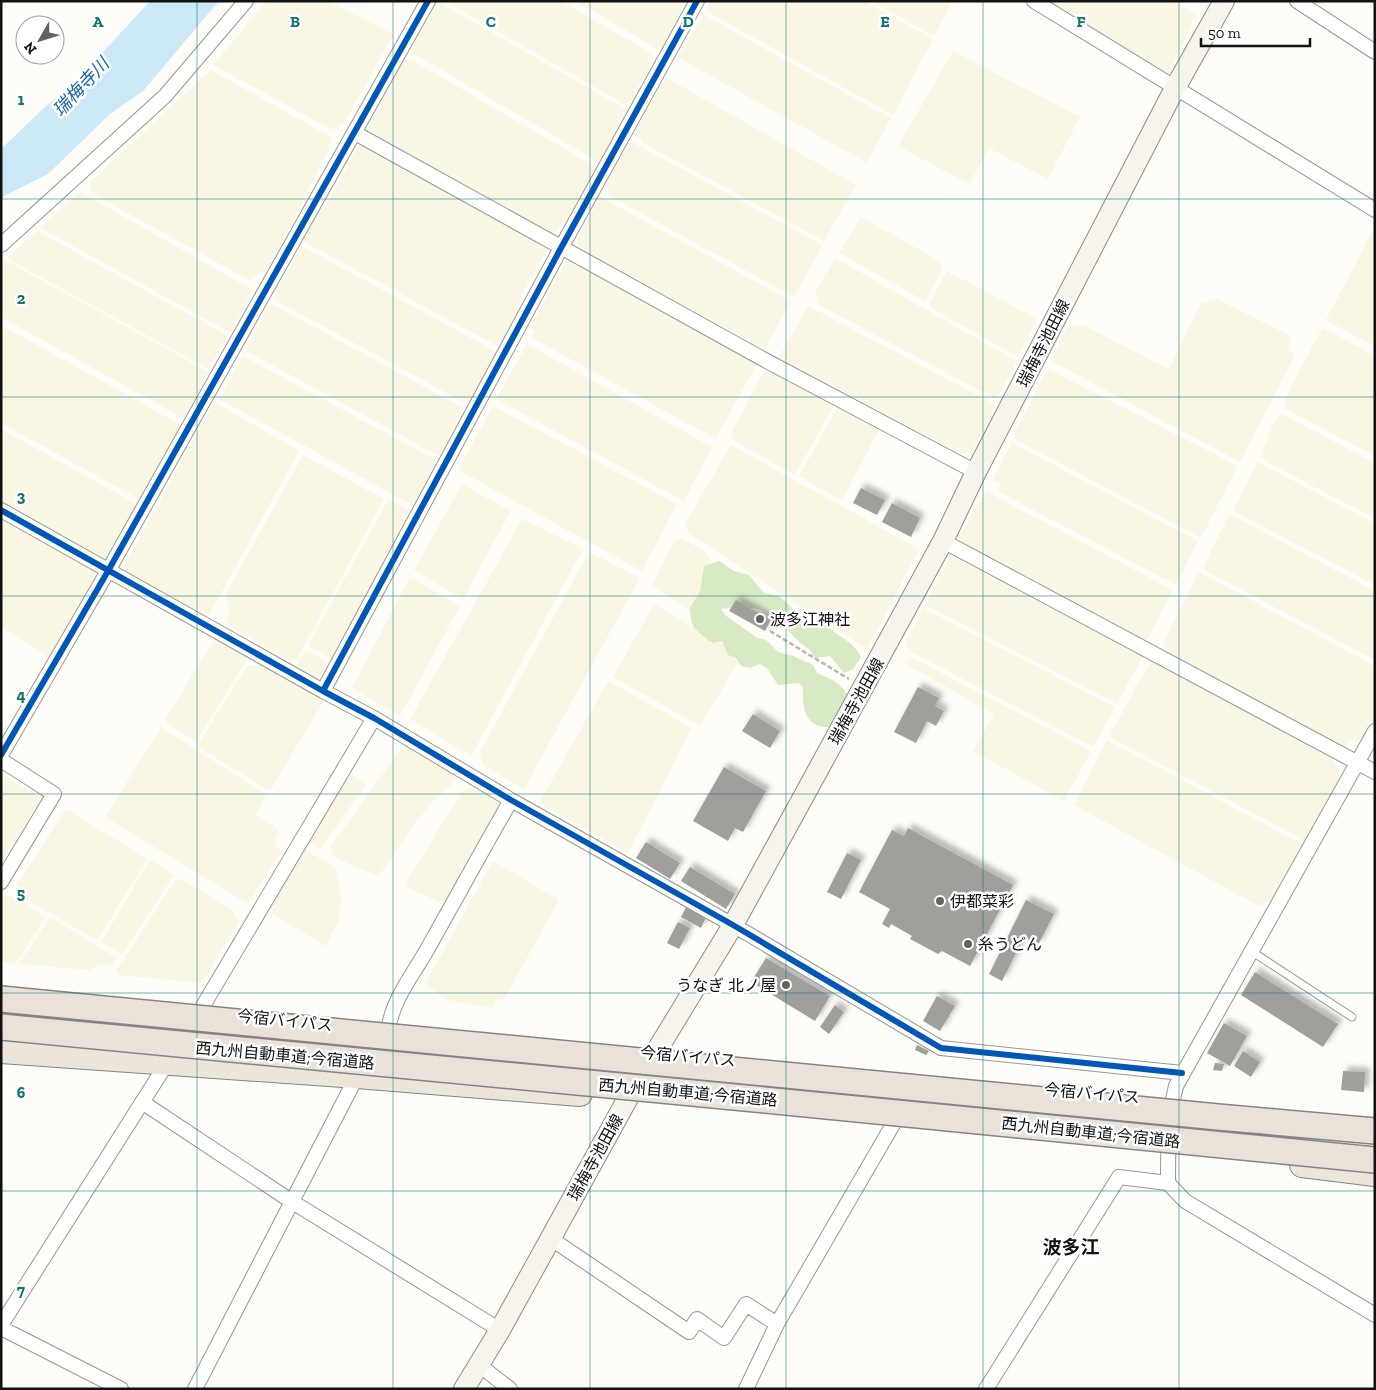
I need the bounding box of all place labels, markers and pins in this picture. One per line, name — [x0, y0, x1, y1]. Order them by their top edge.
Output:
place label: 波多江神社 — [770, 610, 850, 629]
marker: 波多江神社 — [754, 613, 766, 625]
place label: 伊都菜彩 — [950, 892, 1014, 911]
marker: 伊都菜彩 — [934, 895, 946, 907]
place label: 糸うどん — [978, 935, 1042, 954]
marker: 糸うどん — [962, 938, 974, 950]
place label: うなぎ 北ノ屋 — [676, 976, 776, 995]
marker: うなぎ 北ノ屋 — [780, 979, 792, 991]

